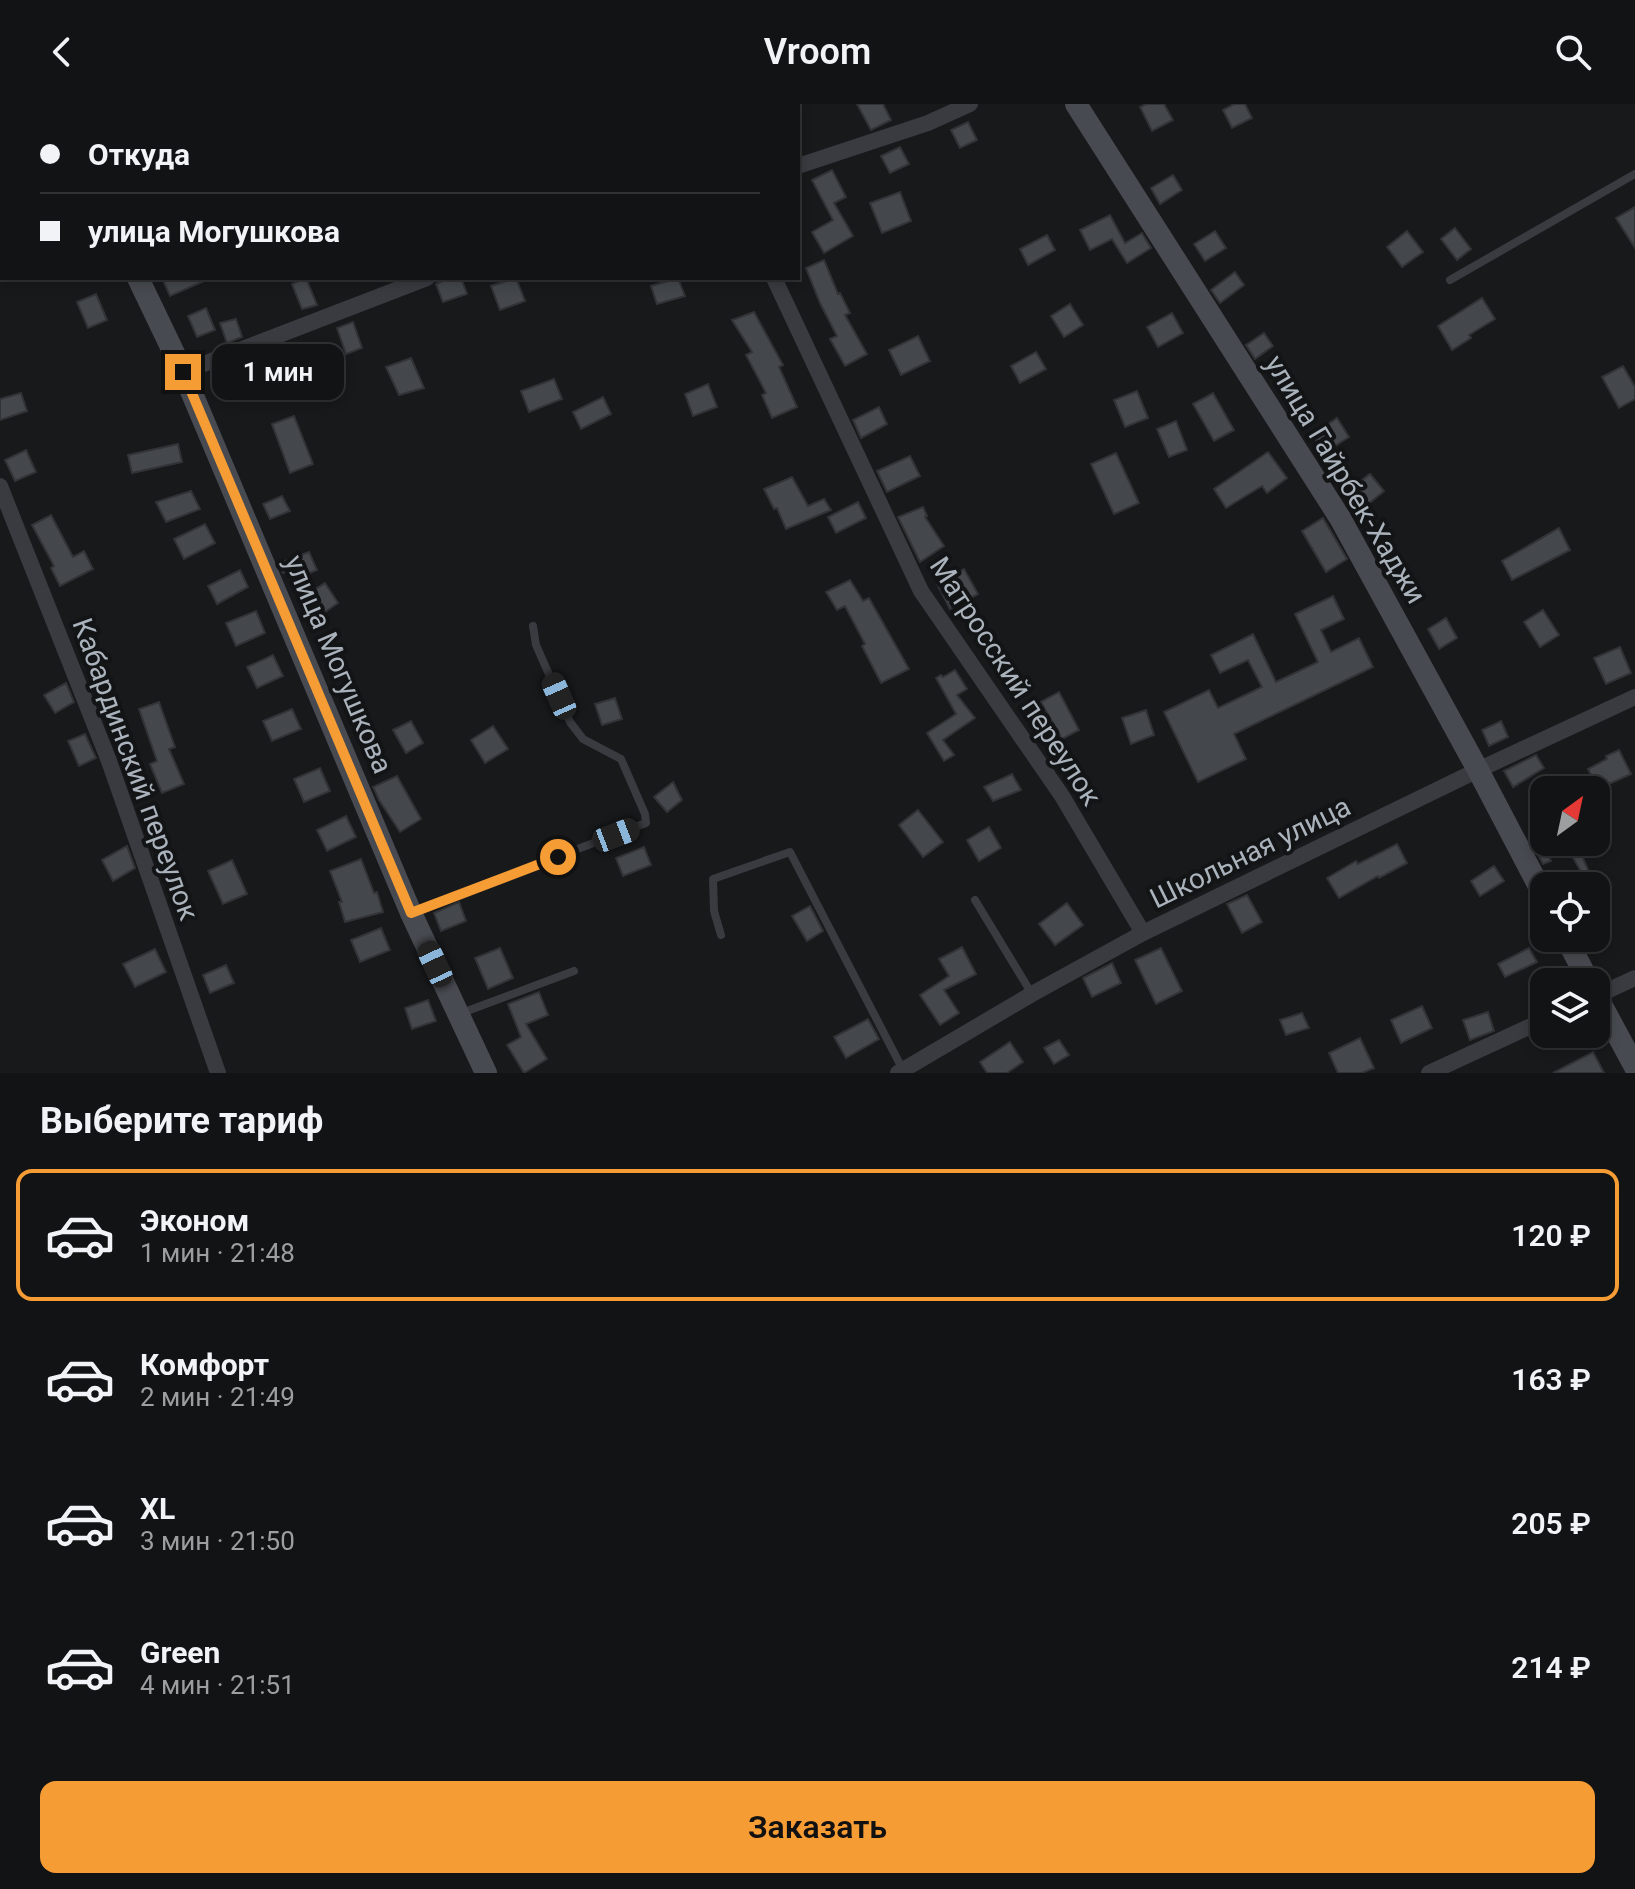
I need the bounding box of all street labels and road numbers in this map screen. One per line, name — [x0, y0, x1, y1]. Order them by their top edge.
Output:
street label: улица Гайрбек-Хаджи — [1258, 349, 1433, 610]
street label: улица Могушкова — [278, 550, 399, 778]
street label: Матросский переулок — [923, 551, 1108, 812]
street label: Кабардинский переулок — [65, 614, 206, 925]
street label: Школьная улица — [1145, 790, 1356, 915]

